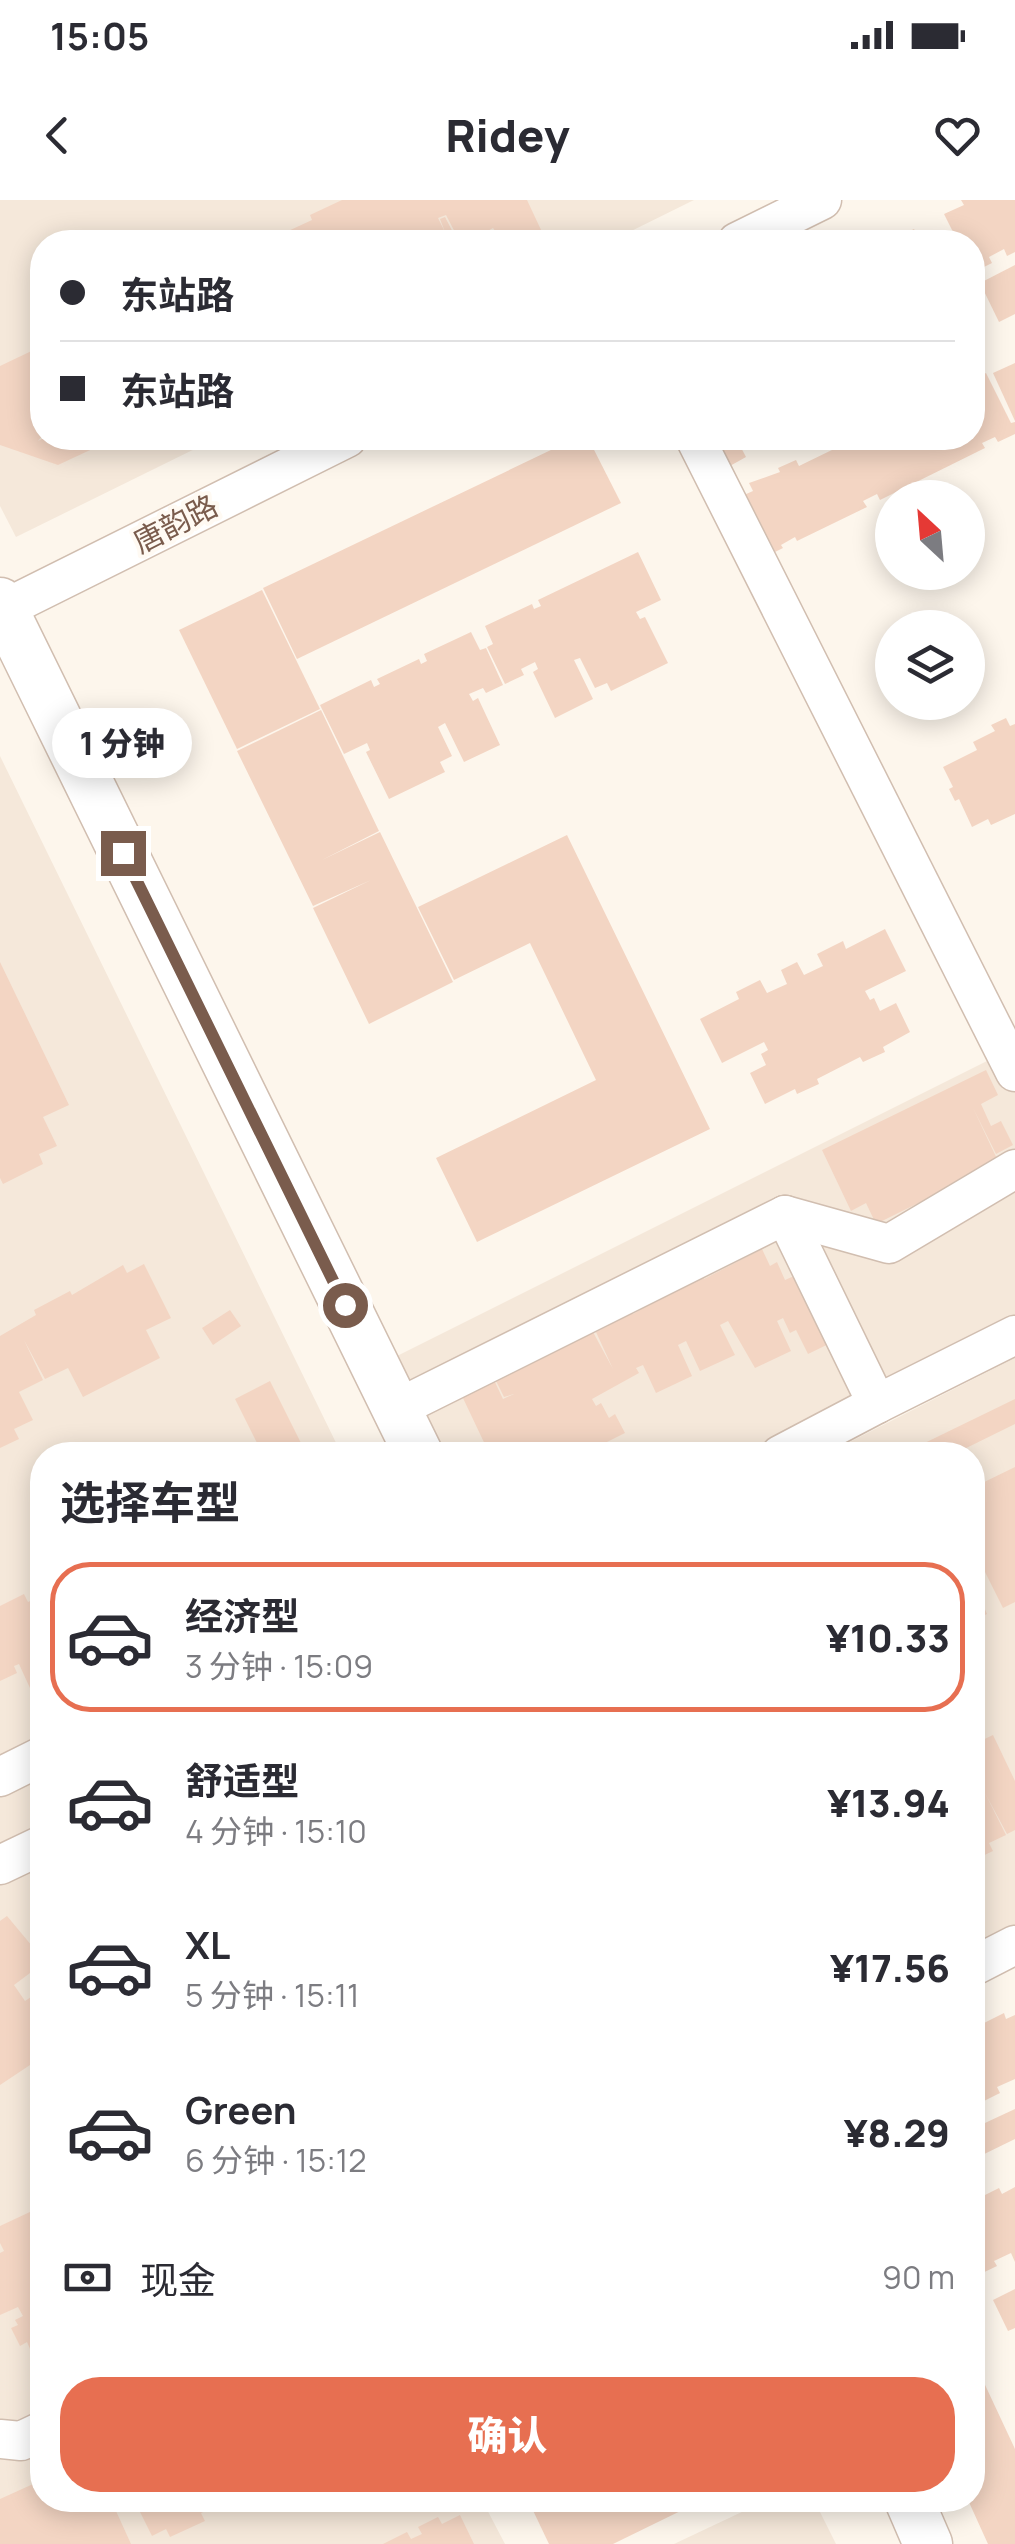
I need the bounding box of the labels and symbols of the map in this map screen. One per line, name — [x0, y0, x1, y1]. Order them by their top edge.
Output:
north arrow — [875, 480, 985, 590]
street label: 唐韵路 — [126, 484, 224, 562]
callout: 1 分钟 — [53, 708, 193, 778]
route end — [101, 831, 146, 876]
route start — [323, 1283, 368, 1328]

